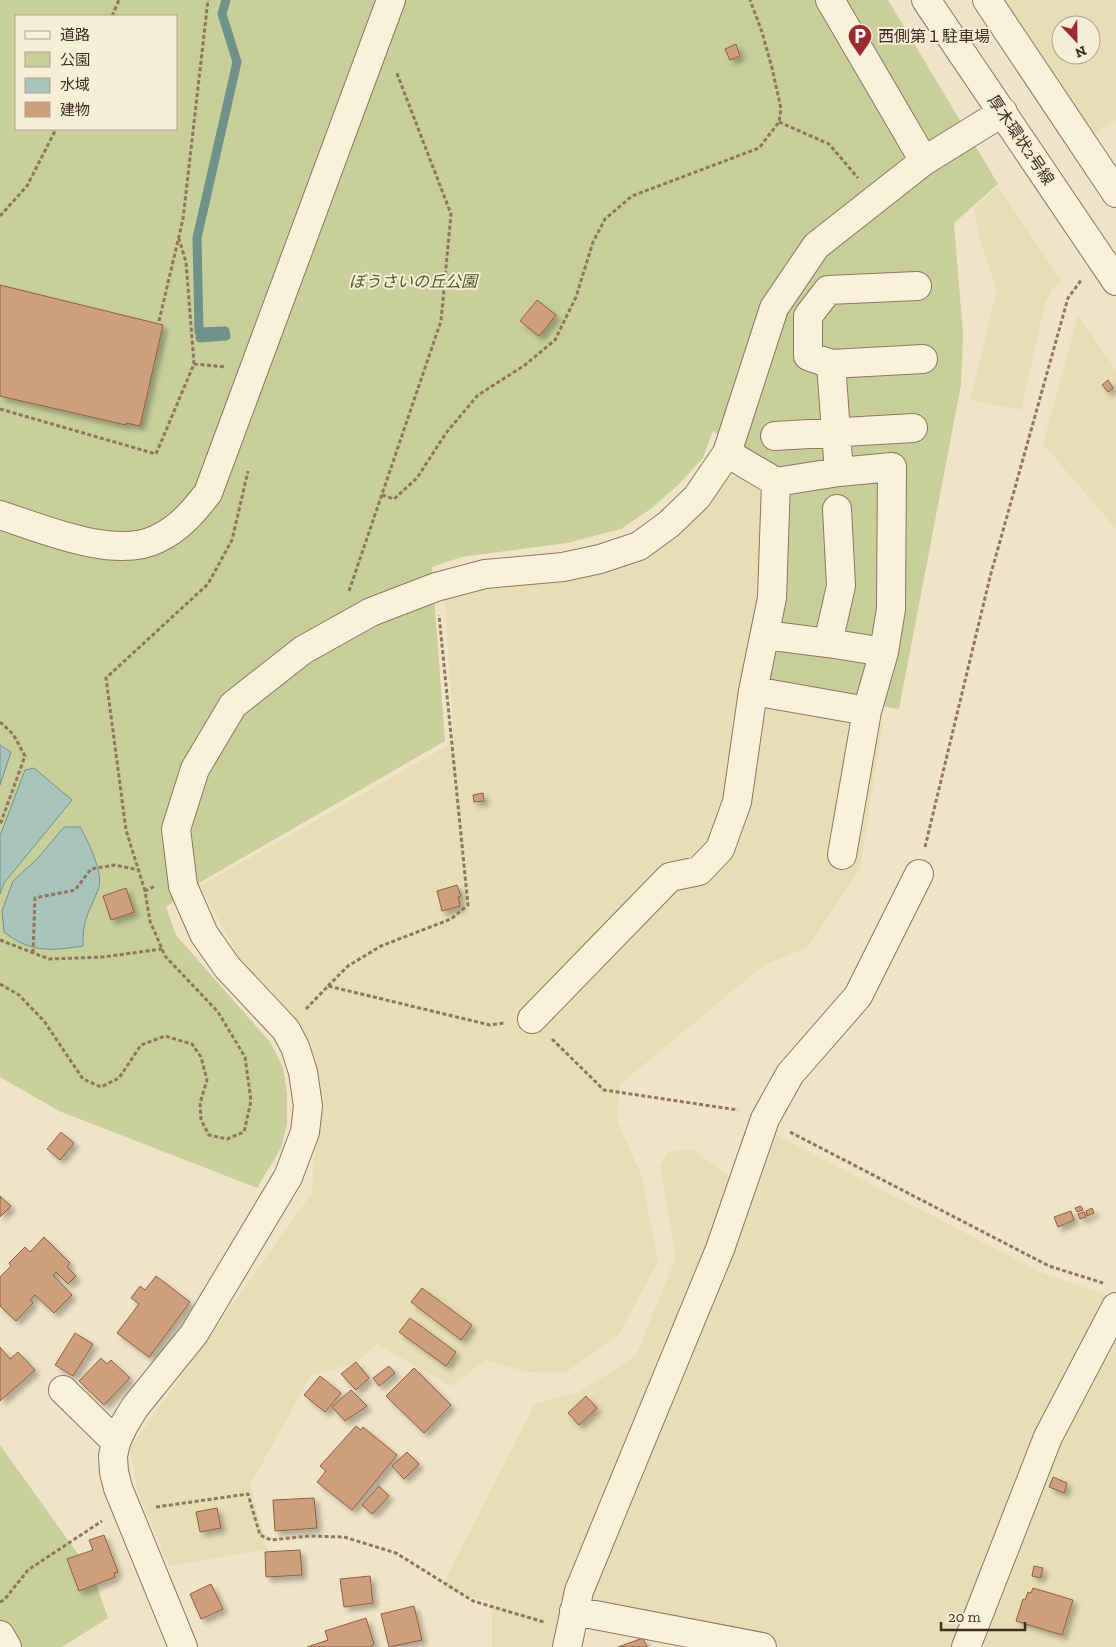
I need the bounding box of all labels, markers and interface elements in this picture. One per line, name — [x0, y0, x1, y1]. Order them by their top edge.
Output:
legend — [15, 15, 178, 130]
north arrow — [1051, 15, 1101, 65]
parking icon: 西側第１駐車場 — [847, 23, 873, 57]
text: 道路 — [60, 26, 90, 44]
place label: 西側第１駐車場 — [878, 27, 990, 46]
text: N — [1072, 42, 1089, 62]
text: 公園 — [60, 51, 90, 69]
text: 水域 — [60, 76, 90, 94]
street label: 厚木環状2号線 — [984, 91, 1058, 189]
text: 建物 — [60, 101, 90, 119]
park label: ぼうさいの丘公園 — [349, 272, 479, 291]
scale bar — [941, 1600, 1025, 1632]
text: 20 m — [948, 1608, 981, 1626]

